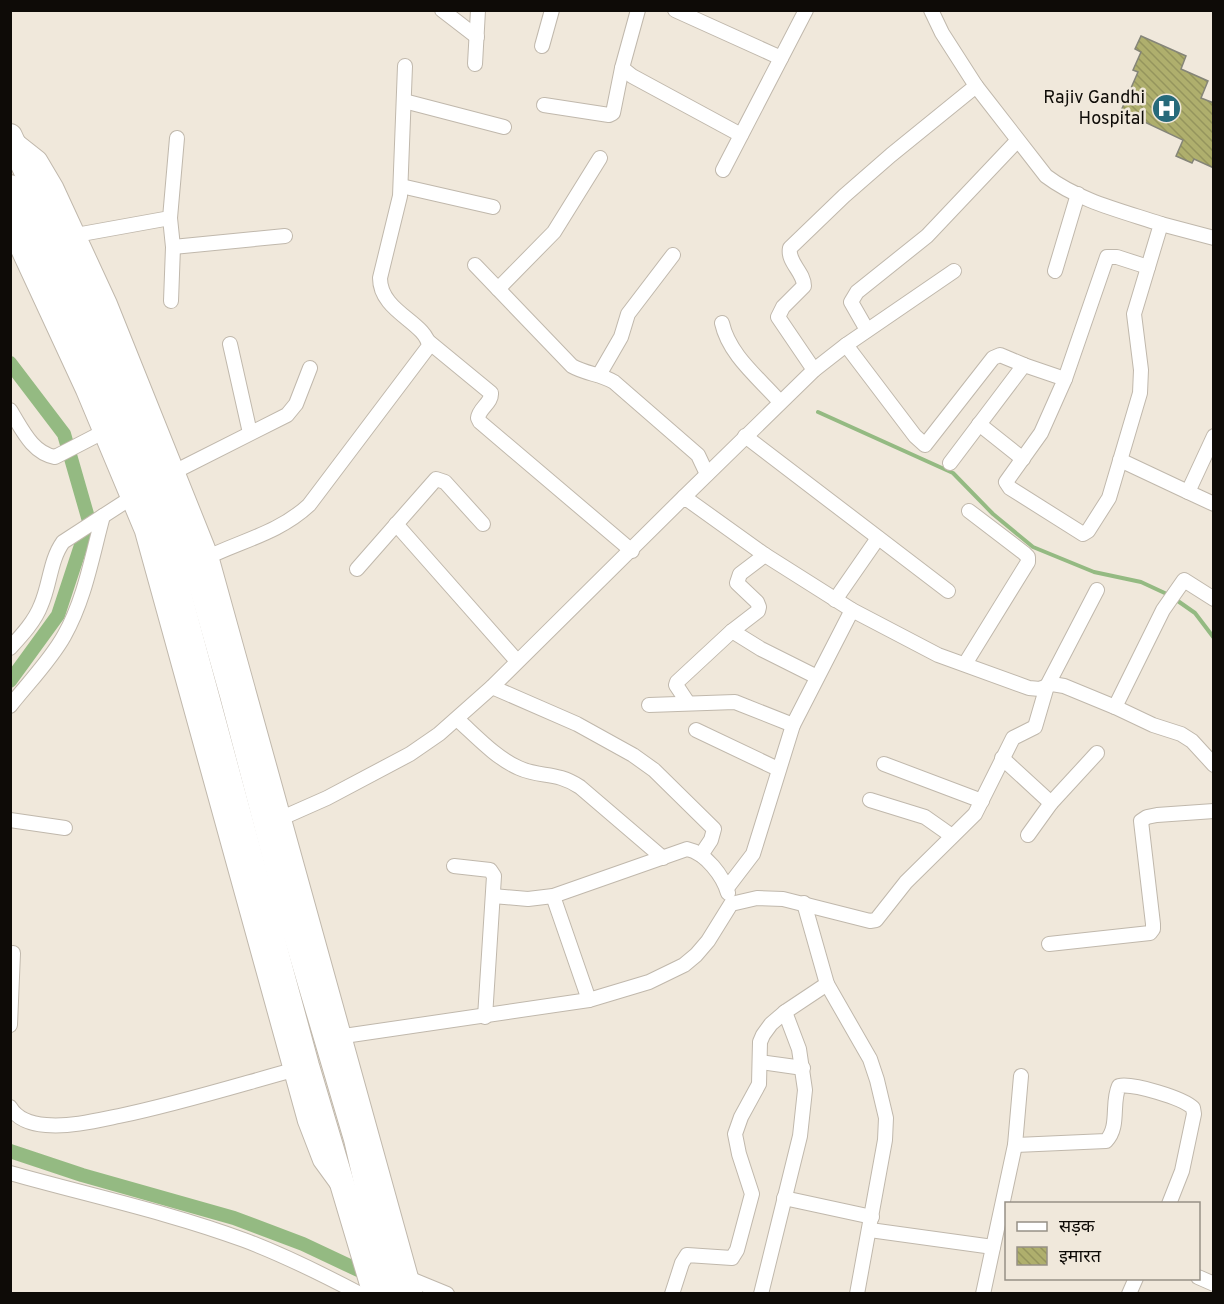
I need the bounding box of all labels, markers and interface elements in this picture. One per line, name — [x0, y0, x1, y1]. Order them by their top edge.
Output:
place label: Rajiv Gandhi Hospital — [1043, 87, 1145, 131]
hospital icon: Rajiv Gandhi Hospital — [1150, 92, 1182, 124]
legend — [1005, 1202, 1200, 1280]
text: सड़क — [1059, 1216, 1096, 1239]
text: इमारत — [1059, 1246, 1102, 1269]

